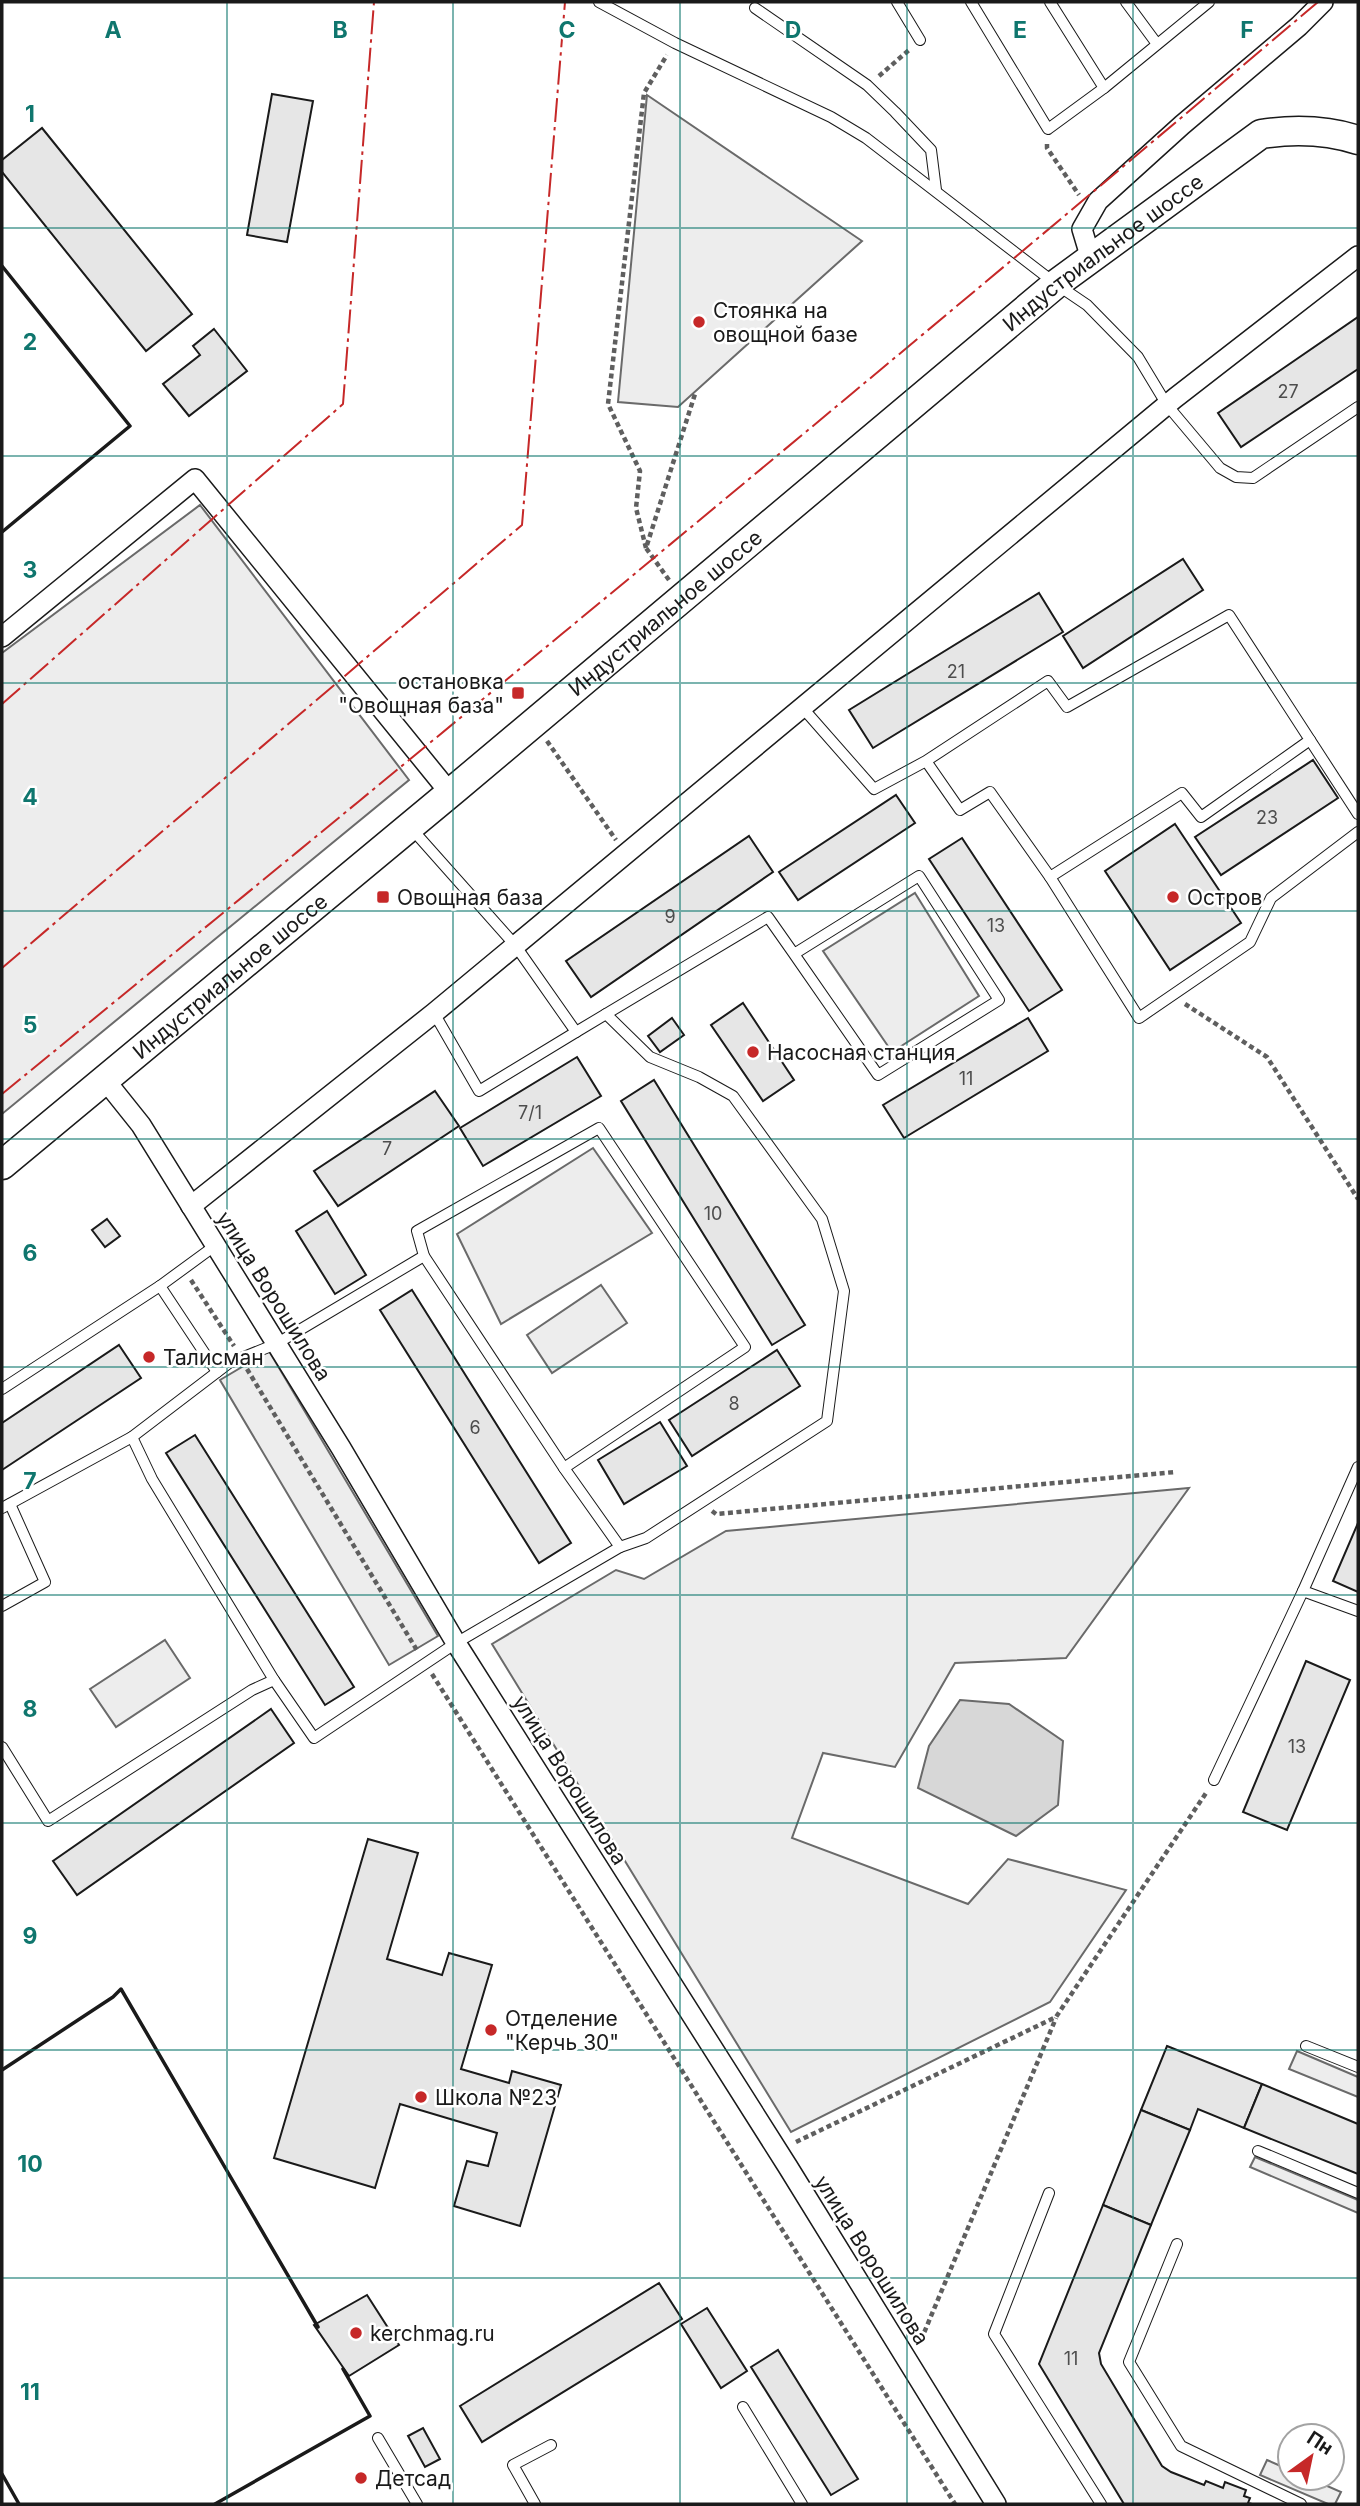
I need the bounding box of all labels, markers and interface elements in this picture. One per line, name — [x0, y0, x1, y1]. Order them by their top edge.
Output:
text: A — [104, 16, 122, 44]
text: B — [332, 16, 348, 44]
text: C — [558, 16, 576, 44]
text: D — [785, 16, 801, 44]
text: E — [1013, 16, 1027, 44]
text: F — [1240, 16, 1254, 44]
text: 1 — [25, 100, 35, 128]
street label: Индустриальное шоссе — [997, 168, 1208, 336]
place label: Стоянка на овощной базе — [713, 298, 858, 347]
marker: Стоянка на овощной базе — [691, 314, 707, 330]
text: 2 — [23, 328, 37, 356]
house number: 27 — [1277, 381, 1299, 402]
street label: Индустриальное шоссе — [563, 524, 767, 701]
text: 3 — [23, 556, 37, 584]
house number: 21 — [947, 661, 965, 682]
place label: остановка "Овощная база" — [338, 669, 504, 718]
marker: остановка "Овощная база" — [510, 685, 526, 701]
text: 4 — [22, 783, 38, 811]
house number: 23 — [1256, 807, 1278, 828]
place label: Овощная база — [397, 885, 543, 910]
place label: Остров — [1187, 885, 1262, 910]
street label: Индустриальное шоссе — [127, 888, 332, 1064]
marker: Овощная база — [375, 889, 391, 905]
marker: Остров — [1165, 889, 1181, 905]
house number: 9 — [664, 906, 676, 927]
house number: 13 — [987, 915, 1005, 936]
text: 5 — [23, 1011, 37, 1039]
place label: Насосная станция — [767, 1040, 955, 1065]
marker: Насосная станция — [745, 1044, 761, 1060]
house number: 11 — [959, 1068, 973, 1089]
house number: 7/1 — [518, 1102, 542, 1123]
house number: 7 — [382, 1138, 392, 1159]
house number: 10 — [704, 1203, 722, 1224]
street label: улица Ворошилова — [212, 1207, 336, 1385]
text: 6 — [23, 1239, 37, 1267]
place label: Талисман — [163, 1345, 264, 1370]
marker: Талисман — [141, 1349, 157, 1365]
house number: 8 — [728, 1393, 740, 1414]
house number: 6 — [469, 1417, 481, 1438]
text: 7 — [23, 1467, 37, 1495]
street label: улица Ворошилова — [508, 1691, 632, 1869]
text: 8 — [23, 1695, 37, 1723]
house number: 13 — [1288, 1736, 1306, 1757]
text: 9 — [23, 1922, 37, 1950]
place label: Отделение "Керчь 30" — [505, 2006, 619, 2055]
marker: Отделение "Керчь 30" — [483, 2022, 499, 2038]
place label: Школа №23 — [435, 2085, 557, 2110]
marker: Школа №23 — [413, 2089, 429, 2105]
text: 10 — [17, 2150, 43, 2178]
street label: улица Ворошилова — [810, 2171, 934, 2349]
place label: kerchmag.ru — [370, 2321, 495, 2346]
marker: kerchmag.ru — [348, 2325, 364, 2341]
house number: 11 — [1064, 2348, 1078, 2369]
text: 11 — [20, 2378, 40, 2406]
north arrow — [1276, 2422, 1346, 2492]
text: Пн — [1303, 2426, 1337, 2460]
place label: Детсад — [375, 2466, 451, 2491]
marker: Детсад — [353, 2470, 369, 2486]

